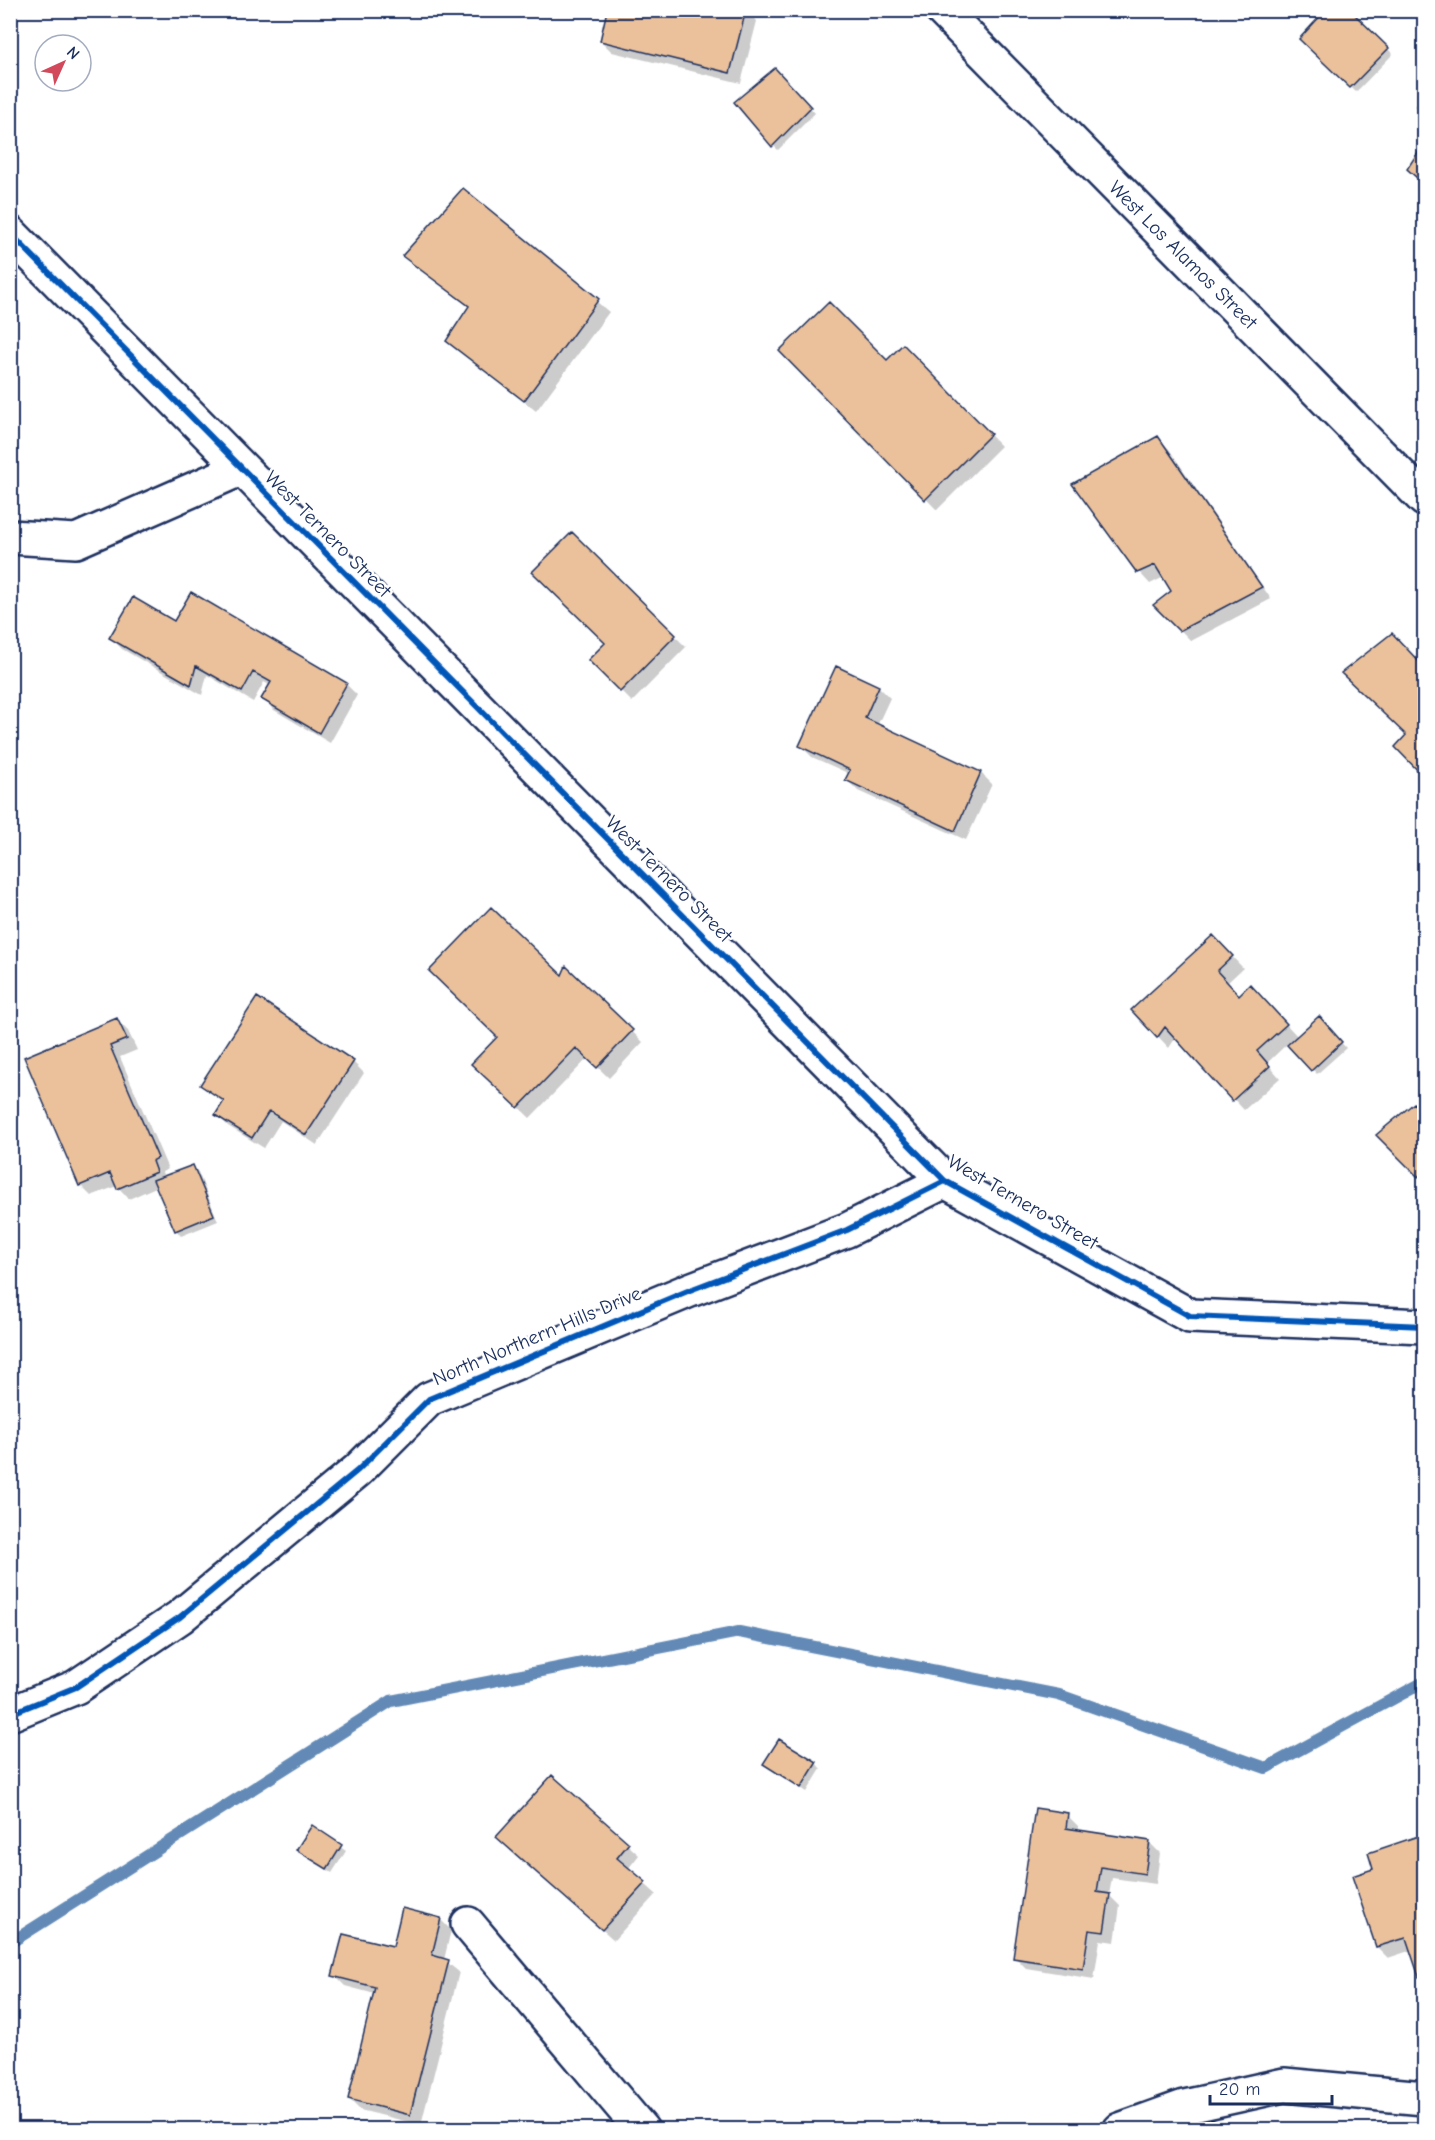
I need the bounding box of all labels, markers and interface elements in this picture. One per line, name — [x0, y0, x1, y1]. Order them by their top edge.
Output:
north arrow — [33, 33, 93, 93]
text: N — [63, 43, 83, 63]
street label: West Los Alamos Street — [1104, 176, 1263, 335]
street label: West Ternero Street — [260, 466, 397, 603]
street label: West Ternero Street — [601, 811, 738, 948]
street label: West Ternero Street — [944, 1150, 1103, 1255]
street label: North Northern Hills Drive — [429, 1282, 645, 1390]
scale bar — [1210, 2068, 1332, 2106]
text: 20 m — [1219, 2079, 1260, 2100]

